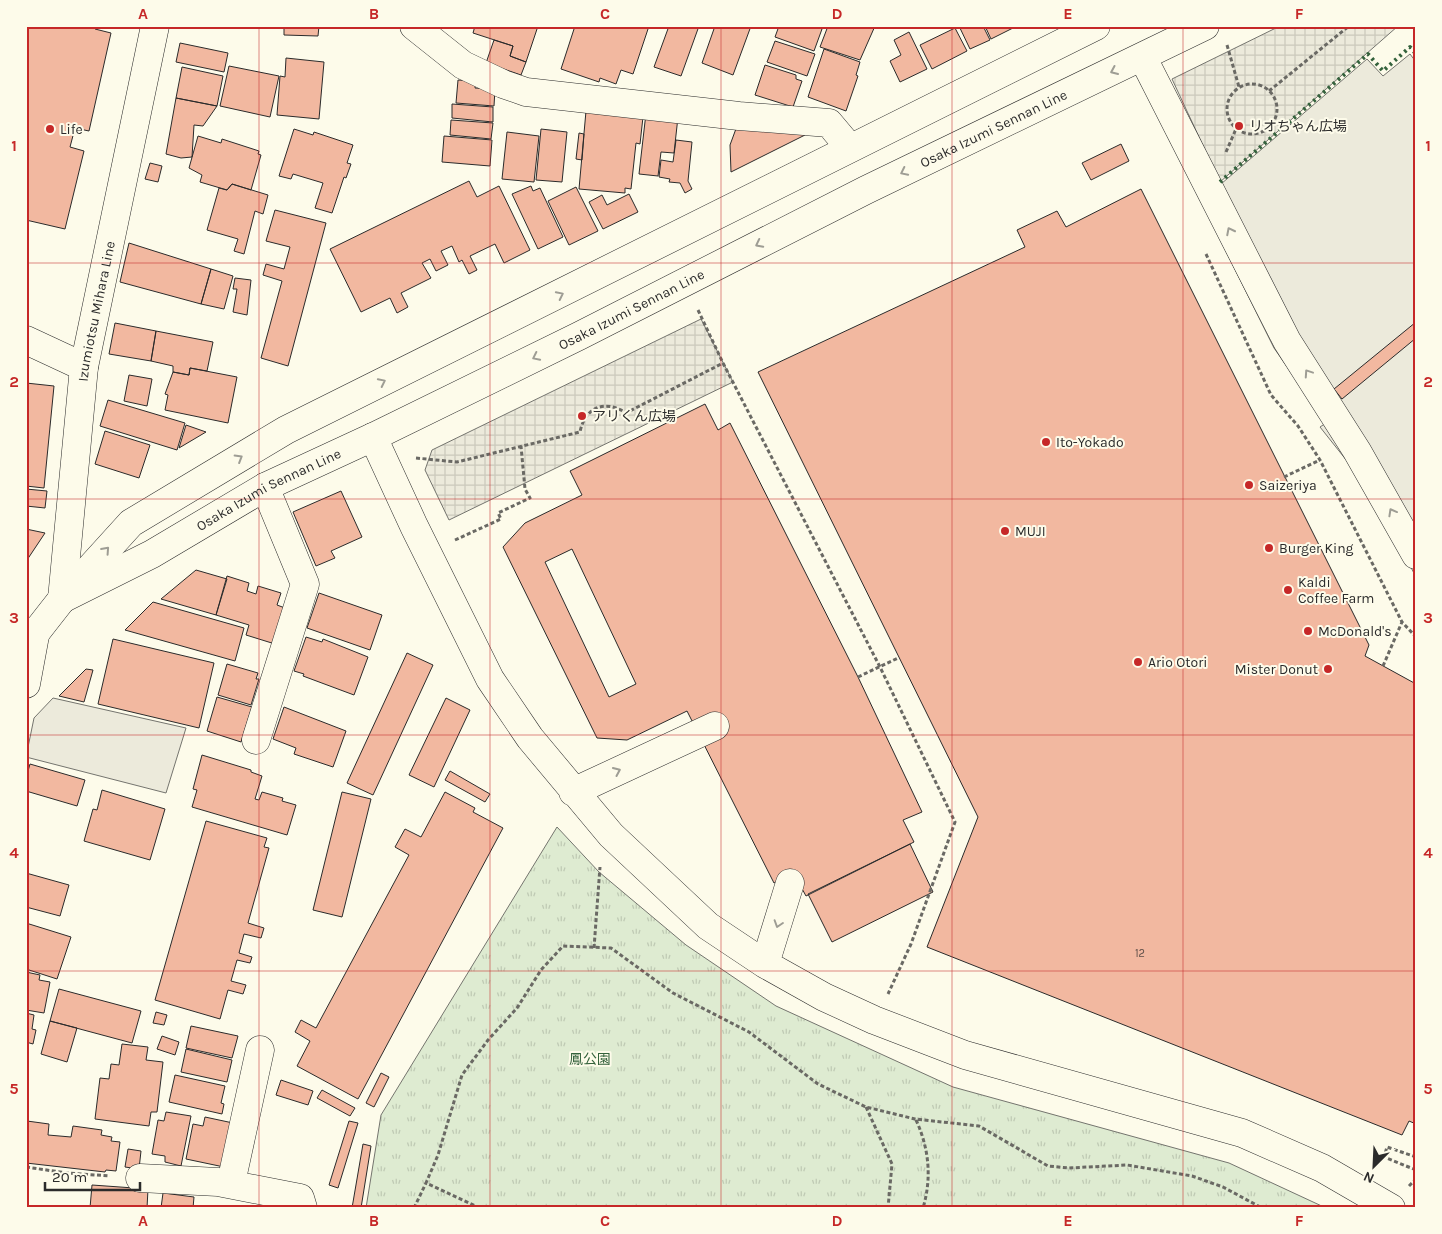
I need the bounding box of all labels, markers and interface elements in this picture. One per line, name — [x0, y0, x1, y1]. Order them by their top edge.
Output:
text: A — [138, 4, 148, 23]
text: B — [369, 4, 379, 23]
text: C — [600, 4, 610, 23]
text: D — [832, 4, 843, 23]
text: E — [1063, 4, 1073, 23]
text: F — [1295, 4, 1304, 23]
one-way arrow — [1110, 64, 1119, 75]
street label: Osaka Izumi Sennan Line — [917, 86, 1070, 172]
place label: リオちゃん広場 — [1249, 118, 1347, 135]
marker: リオちゃん広場 — [1233, 120, 1245, 132]
place label: Life — [60, 121, 83, 138]
marker: Life — [44, 123, 56, 135]
text: 1 — [11, 136, 17, 155]
text: 1 — [1425, 136, 1431, 155]
one-way arrow — [900, 165, 909, 176]
one-way arrow — [1226, 227, 1236, 236]
one-way arrow — [755, 238, 764, 249]
street label: Izumiotsu Mihara Line — [75, 240, 119, 382]
street label: Osaka Izumi Sennan Line — [556, 266, 707, 354]
one-way arrow — [555, 291, 564, 301]
one-way arrow — [532, 351, 541, 361]
one-way arrow — [1305, 370, 1314, 379]
text: 2 — [9, 372, 19, 391]
text: 2 — [1423, 372, 1433, 391]
one-way arrow — [377, 378, 386, 388]
place label: アリくん広場 — [592, 408, 676, 425]
marker: アリくん広場 — [576, 410, 588, 422]
place label: Ito-Yokado — [1056, 434, 1124, 451]
marker: Ito-Yokado — [1040, 436, 1052, 448]
street label: Osaka Izumi Sennan Line — [193, 445, 344, 535]
one-way arrow — [234, 455, 243, 465]
place label: Saizeriya — [1259, 477, 1317, 494]
marker: Saizeriya — [1243, 479, 1255, 491]
one-way arrow — [1388, 509, 1398, 518]
place label: MUJI — [1015, 523, 1046, 540]
marker: MUJI — [999, 525, 1011, 537]
place label: Burger King — [1279, 540, 1354, 557]
marker: Burger King — [1263, 542, 1275, 554]
one-way arrow — [101, 547, 110, 556]
place label: Kaldi Coffee Farm — [1298, 574, 1374, 607]
marker: Kaldi Coffee Farm — [1282, 584, 1294, 596]
text: 3 — [9, 608, 19, 627]
text: 3 — [1423, 608, 1433, 627]
place label: McDonald's — [1318, 623, 1392, 640]
marker: McDonald's — [1302, 625, 1314, 637]
place label: Ario Otori — [1148, 654, 1207, 671]
marker: Ario Otori — [1132, 656, 1144, 668]
place label: Mister Donut — [1235, 661, 1318, 678]
marker: Mister Donut — [1322, 663, 1334, 675]
one-way arrow — [612, 766, 621, 777]
text: 4 — [9, 843, 19, 862]
text: 4 — [1423, 843, 1433, 862]
one-way arrow — [774, 919, 784, 928]
house number: 12 — [1135, 947, 1145, 960]
park label: 鳳公園 — [569, 1051, 611, 1068]
text: 5 — [9, 1079, 19, 1098]
text: 5 — [1423, 1079, 1433, 1098]
north arrow — [1350, 1142, 1400, 1192]
scale bar — [45, 1159, 140, 1191]
text: 20 m — [52, 1168, 87, 1186]
text: N — [1361, 1168, 1377, 1187]
text: A — [138, 1211, 148, 1230]
text: B — [369, 1211, 379, 1230]
text: C — [600, 1211, 610, 1230]
text: D — [832, 1211, 843, 1230]
text: E — [1063, 1211, 1073, 1230]
text: F — [1295, 1211, 1304, 1230]

